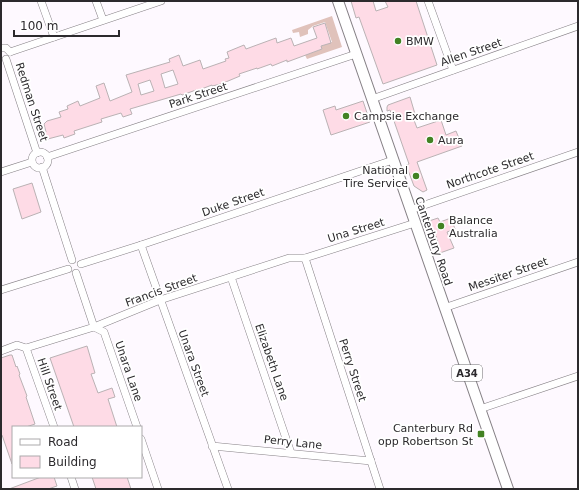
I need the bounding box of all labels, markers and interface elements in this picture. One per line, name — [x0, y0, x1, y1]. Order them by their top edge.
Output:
scale bar — [14, 12, 119, 38]
text: 100 m — [20, 19, 58, 33]
place label: BMW — [406, 35, 434, 48]
marker: BMW — [393, 36, 403, 46]
street label: Allen Street — [439, 36, 504, 69]
street label: Redman Street — [13, 61, 51, 144]
street label: Park Street — [167, 80, 230, 111]
place label: Campsie Exchange — [354, 110, 459, 123]
marker: Campsie Exchange — [341, 111, 351, 121]
place label: Aura — [438, 134, 464, 147]
marker: Aura — [425, 135, 435, 145]
street label: Northcote Street — [445, 149, 536, 192]
place label: National Tire Service — [342, 164, 408, 190]
marker: National Tire Service — [411, 171, 421, 181]
street label: Duke Street — [200, 186, 267, 219]
street label: Canterbury Road — [412, 195, 455, 287]
place label: Balance Australia — [449, 214, 498, 240]
street label: Una Street — [326, 215, 387, 245]
marker: Balance Australia — [436, 221, 446, 231]
street label: Messiter Street — [467, 255, 550, 294]
street label: Francis Street — [123, 271, 200, 309]
street label: Elizabeth Lane — [252, 322, 291, 403]
street label: Unara Street — [175, 328, 212, 399]
street label: Perry Street — [336, 337, 369, 404]
street label: Unara Lane — [112, 339, 145, 403]
street label: Hill Street — [35, 356, 65, 413]
road number: A34 — [452, 365, 482, 381]
place label: Canterbury Rd opp Robertson St — [378, 422, 474, 448]
legend — [12, 426, 142, 478]
marker: Canterbury Rd opp Robertson St — [476, 429, 486, 439]
street label: Perry Lane — [263, 433, 323, 452]
text: Road — [48, 435, 78, 449]
text: Building — [48, 455, 97, 469]

